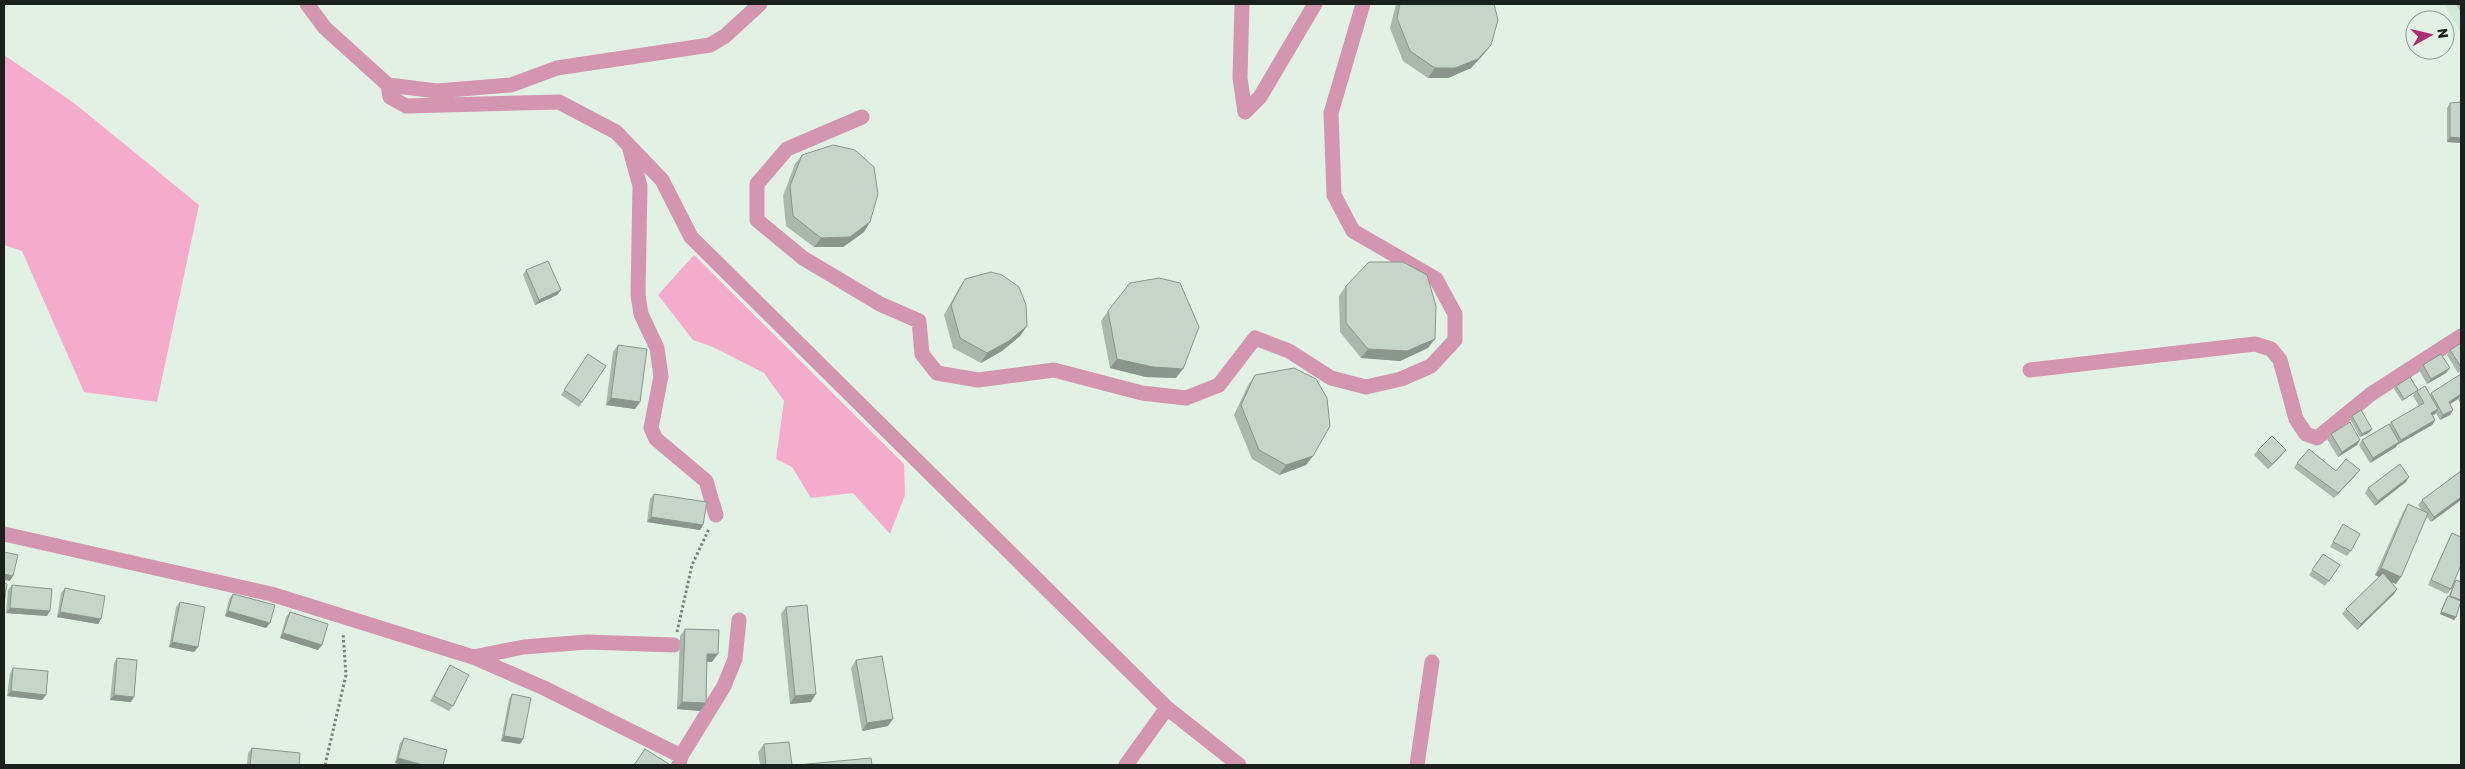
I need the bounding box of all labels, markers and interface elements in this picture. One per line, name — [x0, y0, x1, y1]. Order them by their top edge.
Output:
north arrow — [2405, 10, 2455, 60]
text: N — [2433, 27, 2451, 39]

